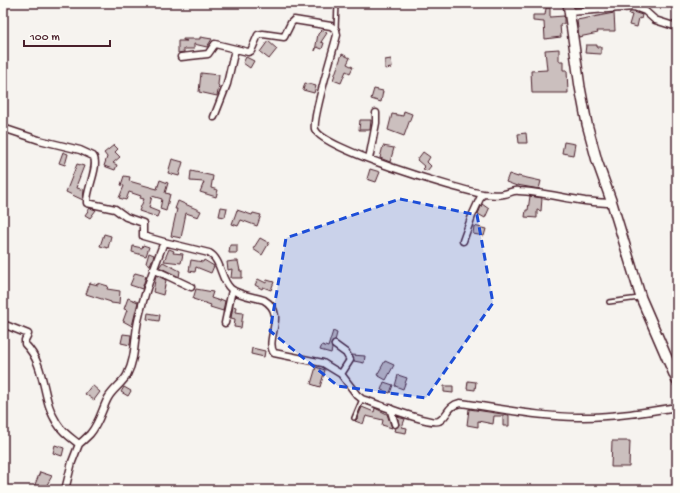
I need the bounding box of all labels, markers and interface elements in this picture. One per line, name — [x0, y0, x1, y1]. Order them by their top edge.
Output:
scale bar — [24, 22, 110, 48]
text: 100 m — [29, 31, 60, 45]

